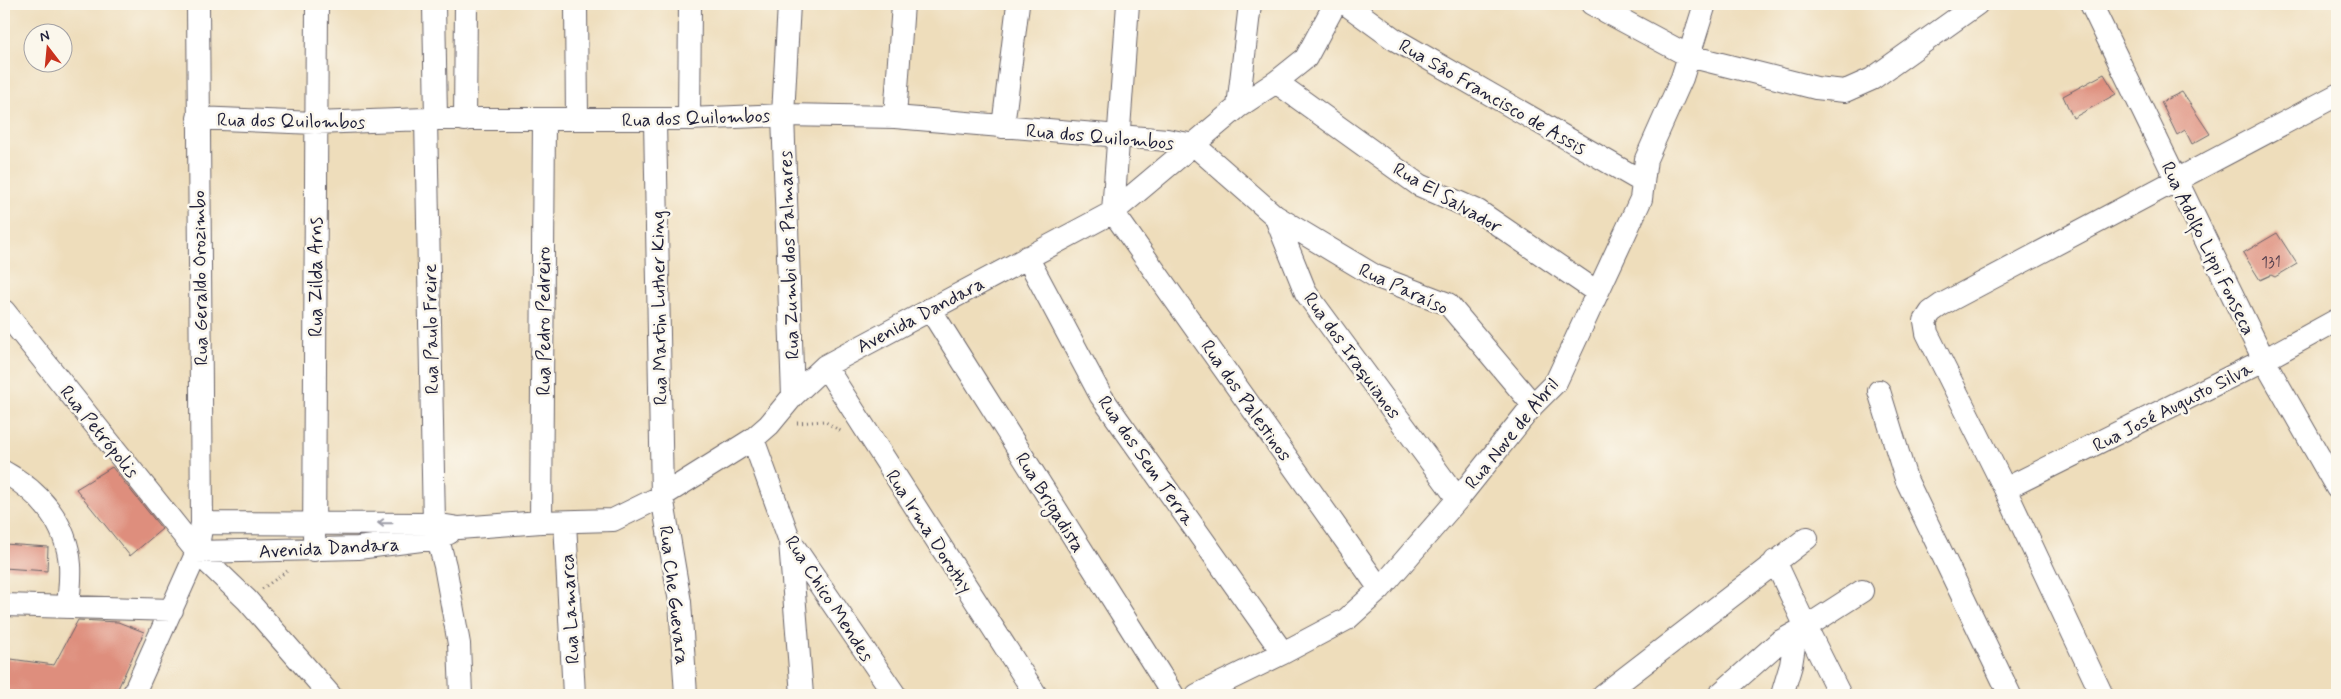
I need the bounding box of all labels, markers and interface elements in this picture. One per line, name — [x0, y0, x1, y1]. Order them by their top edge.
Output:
north arrow — [22, 22, 72, 72]
text: N — [38, 27, 52, 46]
street label: Rua Sâo Francisco de Assis — [1394, 33, 1590, 161]
street label: Rua dos Quilombos — [621, 103, 771, 134]
street label: Rua dos Quilombos — [217, 108, 366, 135]
street label: Rua dos Quilombos — [1025, 119, 1176, 156]
street label: Rua Zumbi dos Palmares — [773, 149, 806, 360]
street label: Rua El Salvador — [1388, 157, 1506, 240]
street label: Rua Adolfo Lippi Fonseca — [2152, 158, 2261, 341]
street label: Rua Geraldo Orozimbo — [186, 190, 215, 366]
street label: Rua Martin Luther King — [645, 210, 675, 406]
street label: Rua Zilda Arns — [304, 217, 329, 337]
street label: Rua Pedro Pedreiro — [532, 247, 557, 395]
house number: 131 — [2261, 252, 2281, 273]
street label: Rua Paraíso — [1355, 258, 1452, 321]
street label: Rua Paulo Freire — [418, 263, 445, 395]
street label: Avenida Dandara — [853, 271, 989, 359]
street label: Rua dos Iraquianos — [1297, 287, 1406, 424]
street label: Rua dos Palestinos — [1195, 335, 1297, 467]
street label: Rua José Augusto Silva — [2089, 356, 2258, 459]
street label: Rua Nove de Abril — [1460, 373, 1565, 495]
street label: Rua Petrópolis — [54, 380, 144, 484]
street label: Rua dos Sem Terra — [1092, 391, 1200, 531]
street label: Rua Brigadista — [1007, 448, 1090, 559]
street label: Rua Irma Dorothy — [879, 465, 978, 599]
one-way arrow — [377, 518, 394, 528]
street label: Rua Che Guevara — [653, 524, 694, 666]
street label: Rua Chico Mendes — [779, 531, 879, 667]
street label: Avenida Dandara — [258, 532, 400, 565]
street label: Rua Lamarca — [555, 553, 586, 665]

